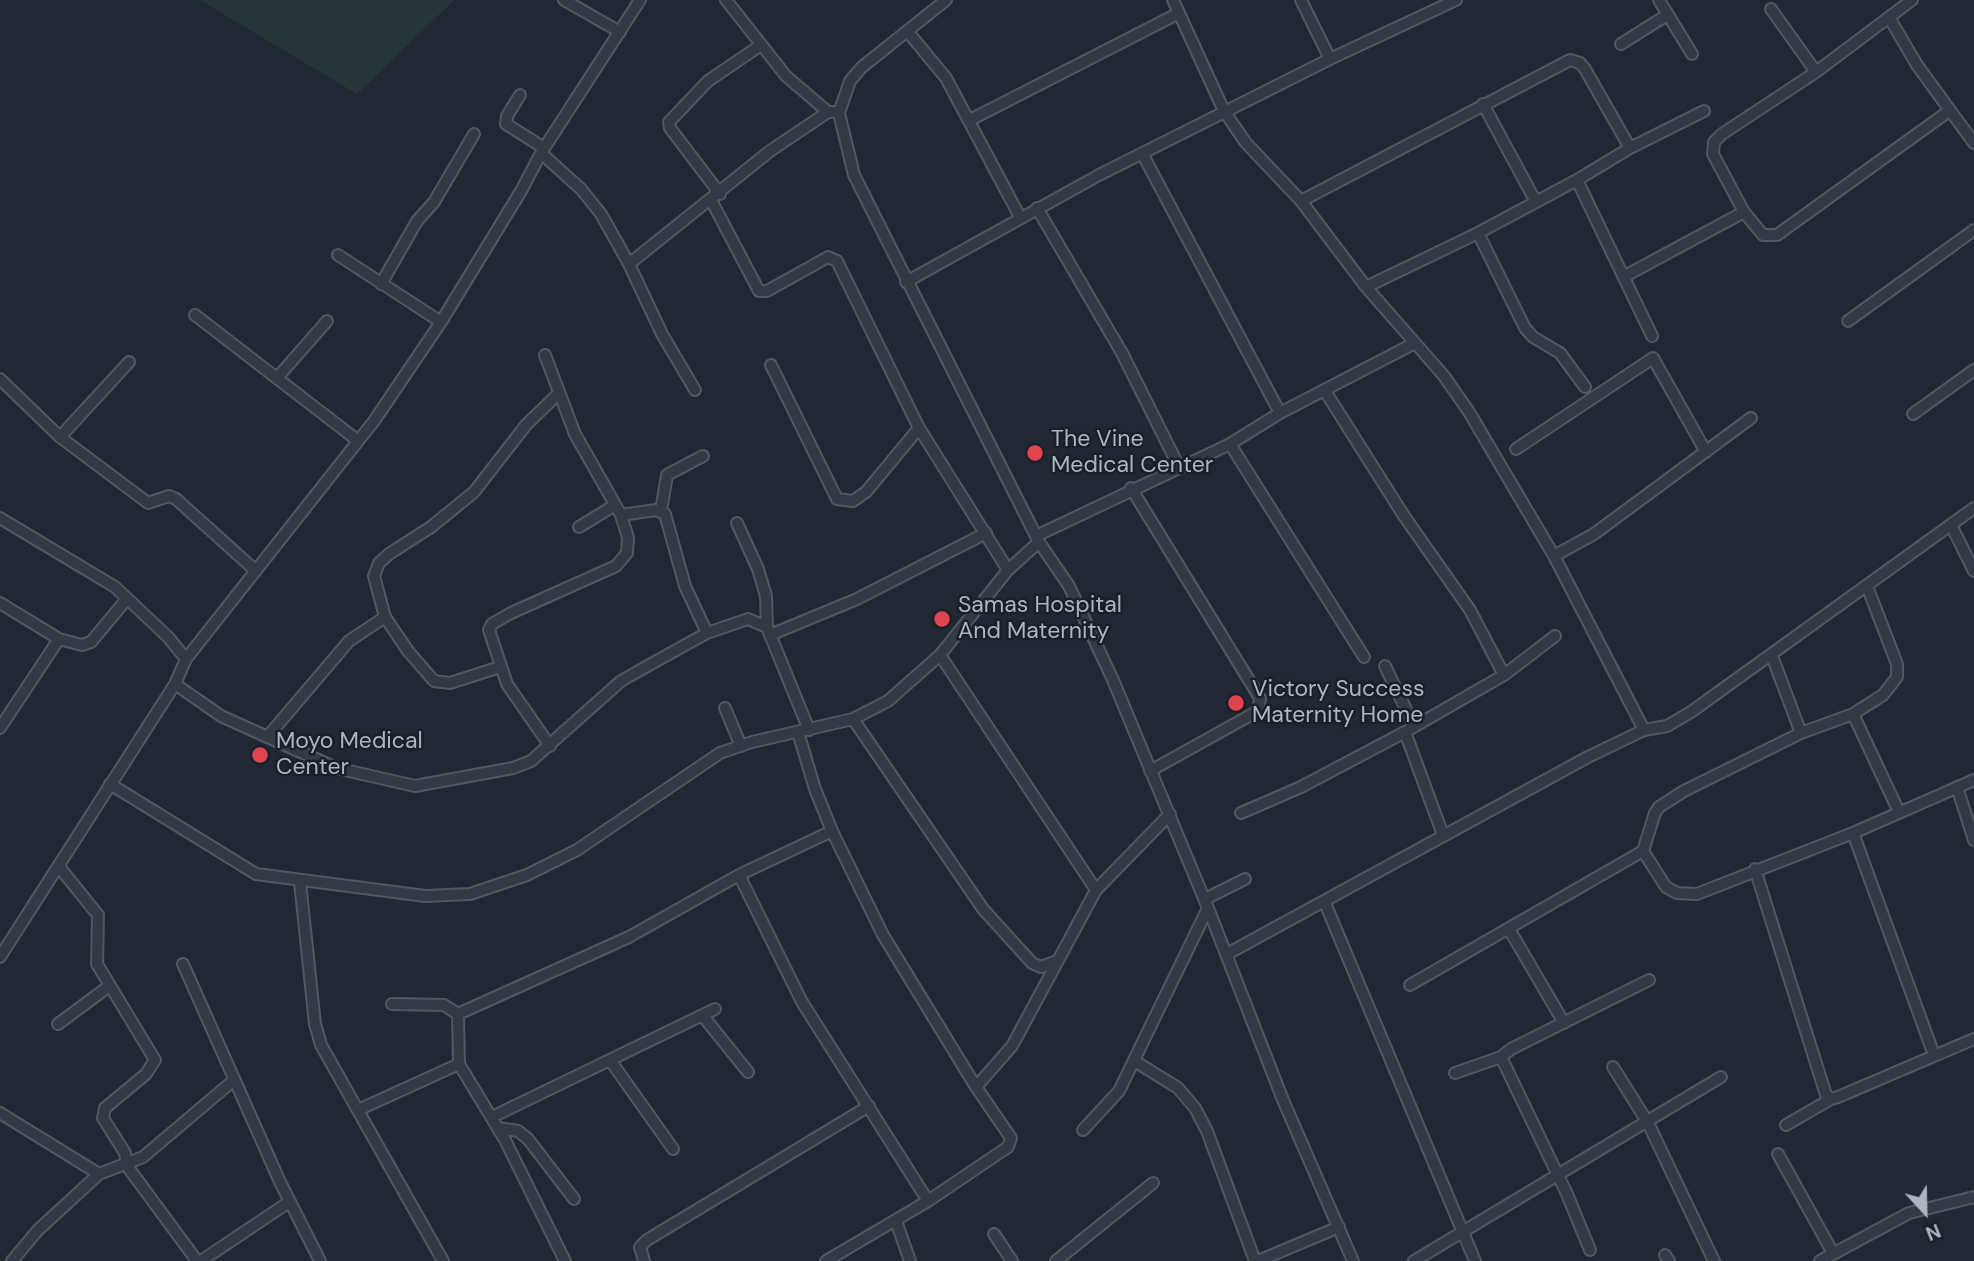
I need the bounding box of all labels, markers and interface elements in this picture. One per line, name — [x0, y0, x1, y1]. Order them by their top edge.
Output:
place label: The Vine Medical Center — [1051, 426, 1213, 480]
marker: The Vine Medical Center — [1025, 443, 1045, 463]
place label: Samas Hospital And Maternity — [958, 592, 1122, 646]
marker: Samas Hospital And Maternity — [932, 609, 952, 629]
place label: Victory Success Maternity Home — [1252, 676, 1424, 730]
marker: Victory Success Maternity Home — [1226, 693, 1246, 713]
place label: Moyo Medical Center — [276, 728, 423, 782]
marker: Moyo Medical Center — [250, 745, 270, 765]
north arrow — [1890, 1177, 1960, 1247]
text: N — [1922, 1218, 1944, 1246]

